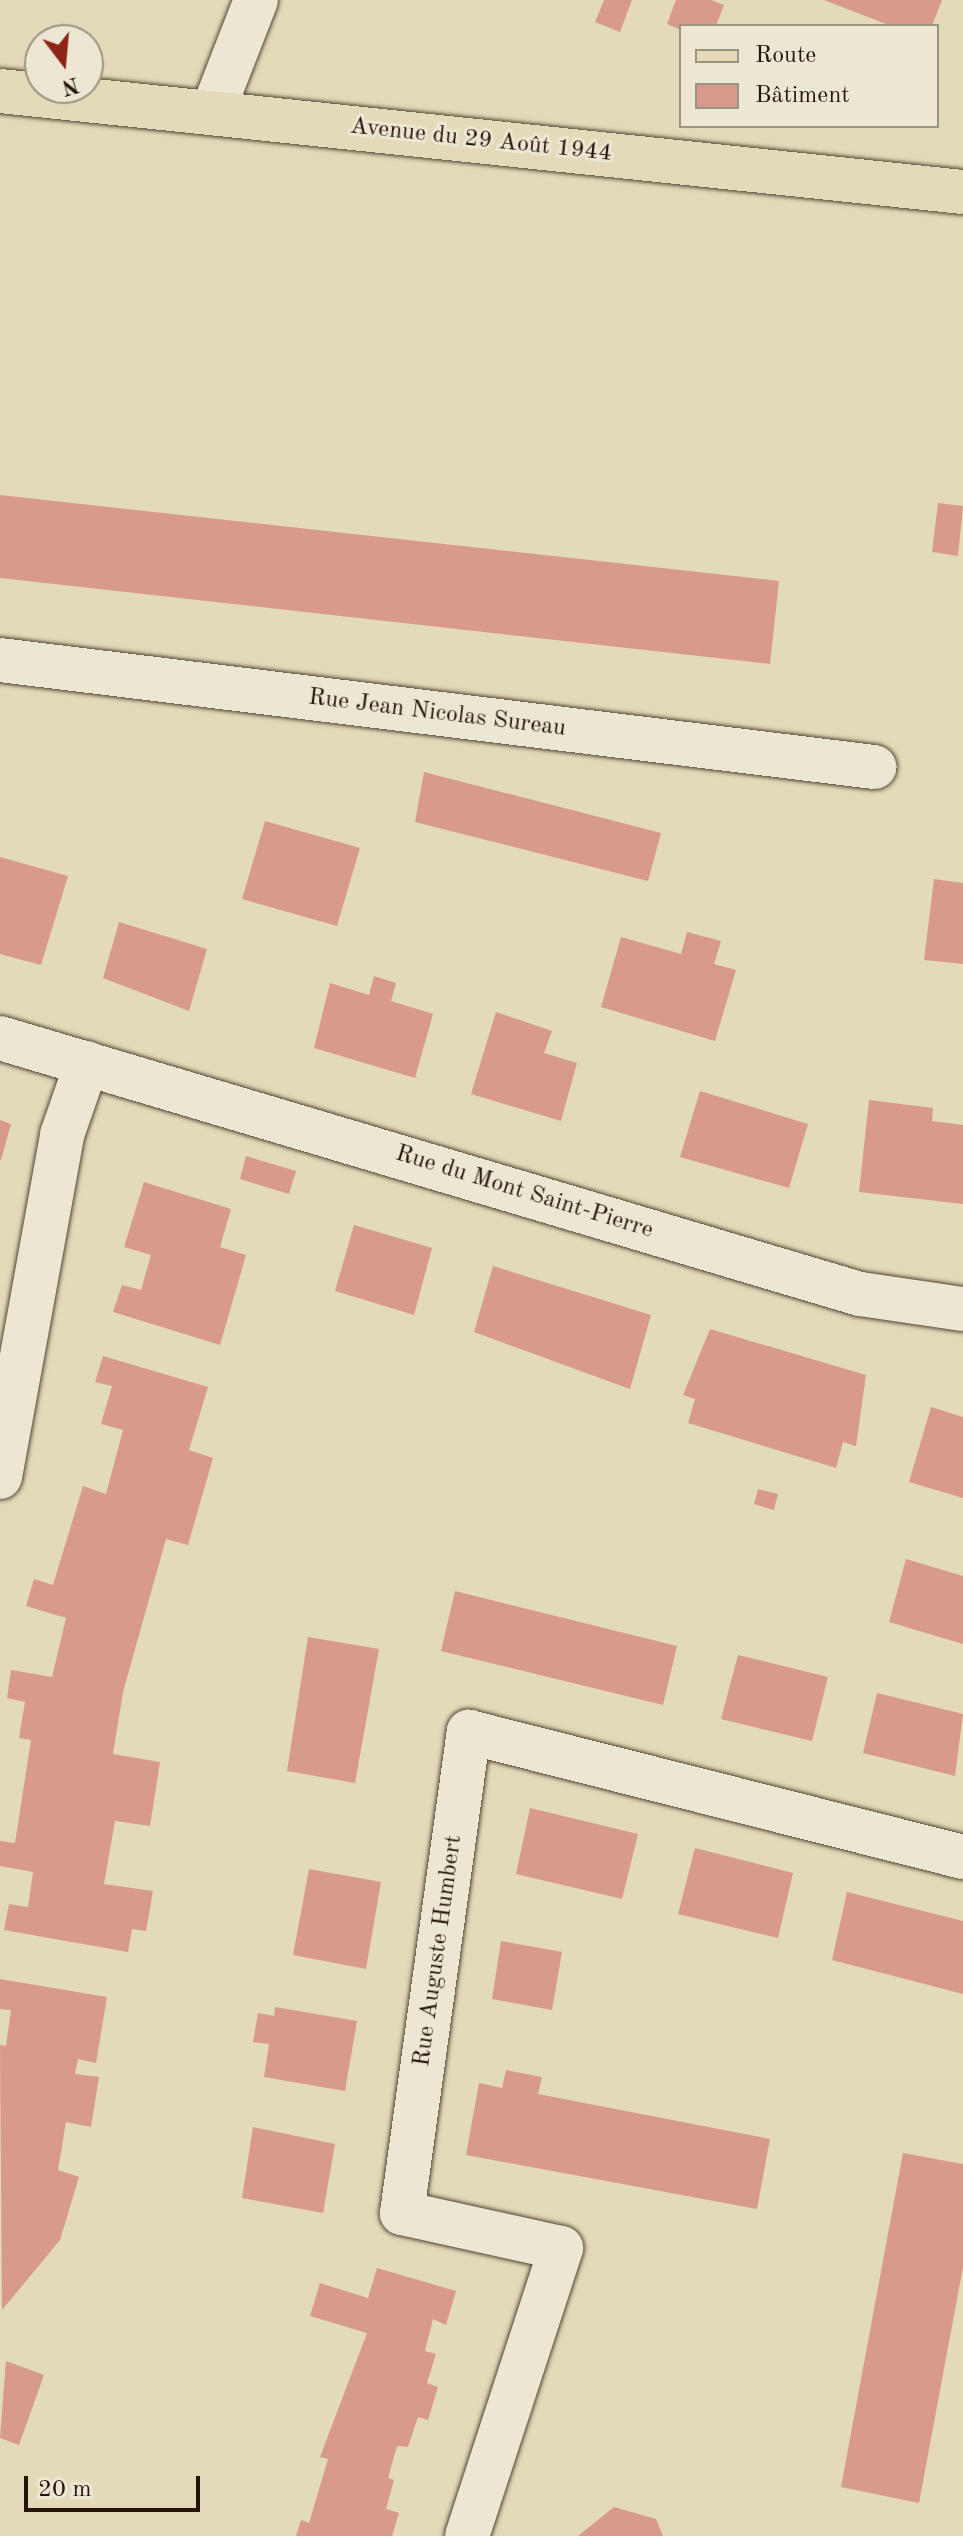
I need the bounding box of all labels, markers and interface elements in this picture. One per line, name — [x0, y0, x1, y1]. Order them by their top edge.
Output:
north arrow — [24, 24, 104, 104]
legend — [679, 24, 939, 128]
text: Route — [755, 44, 816, 68]
text: N — [59, 72, 81, 98]
text: Bâtiment — [755, 84, 850, 108]
street label: Avenue du 29 Août 1944 — [349, 113, 613, 169]
street label: Rue Jean Nicolas Sureau — [307, 684, 567, 744]
street label: Rue du Mont Saint-Pierre — [392, 1140, 656, 1246]
street label: Rue Auguste Humbert — [408, 1833, 470, 2069]
scale bar — [28, 2460, 204, 2510]
text: 20 m — [38, 2478, 92, 2502]

